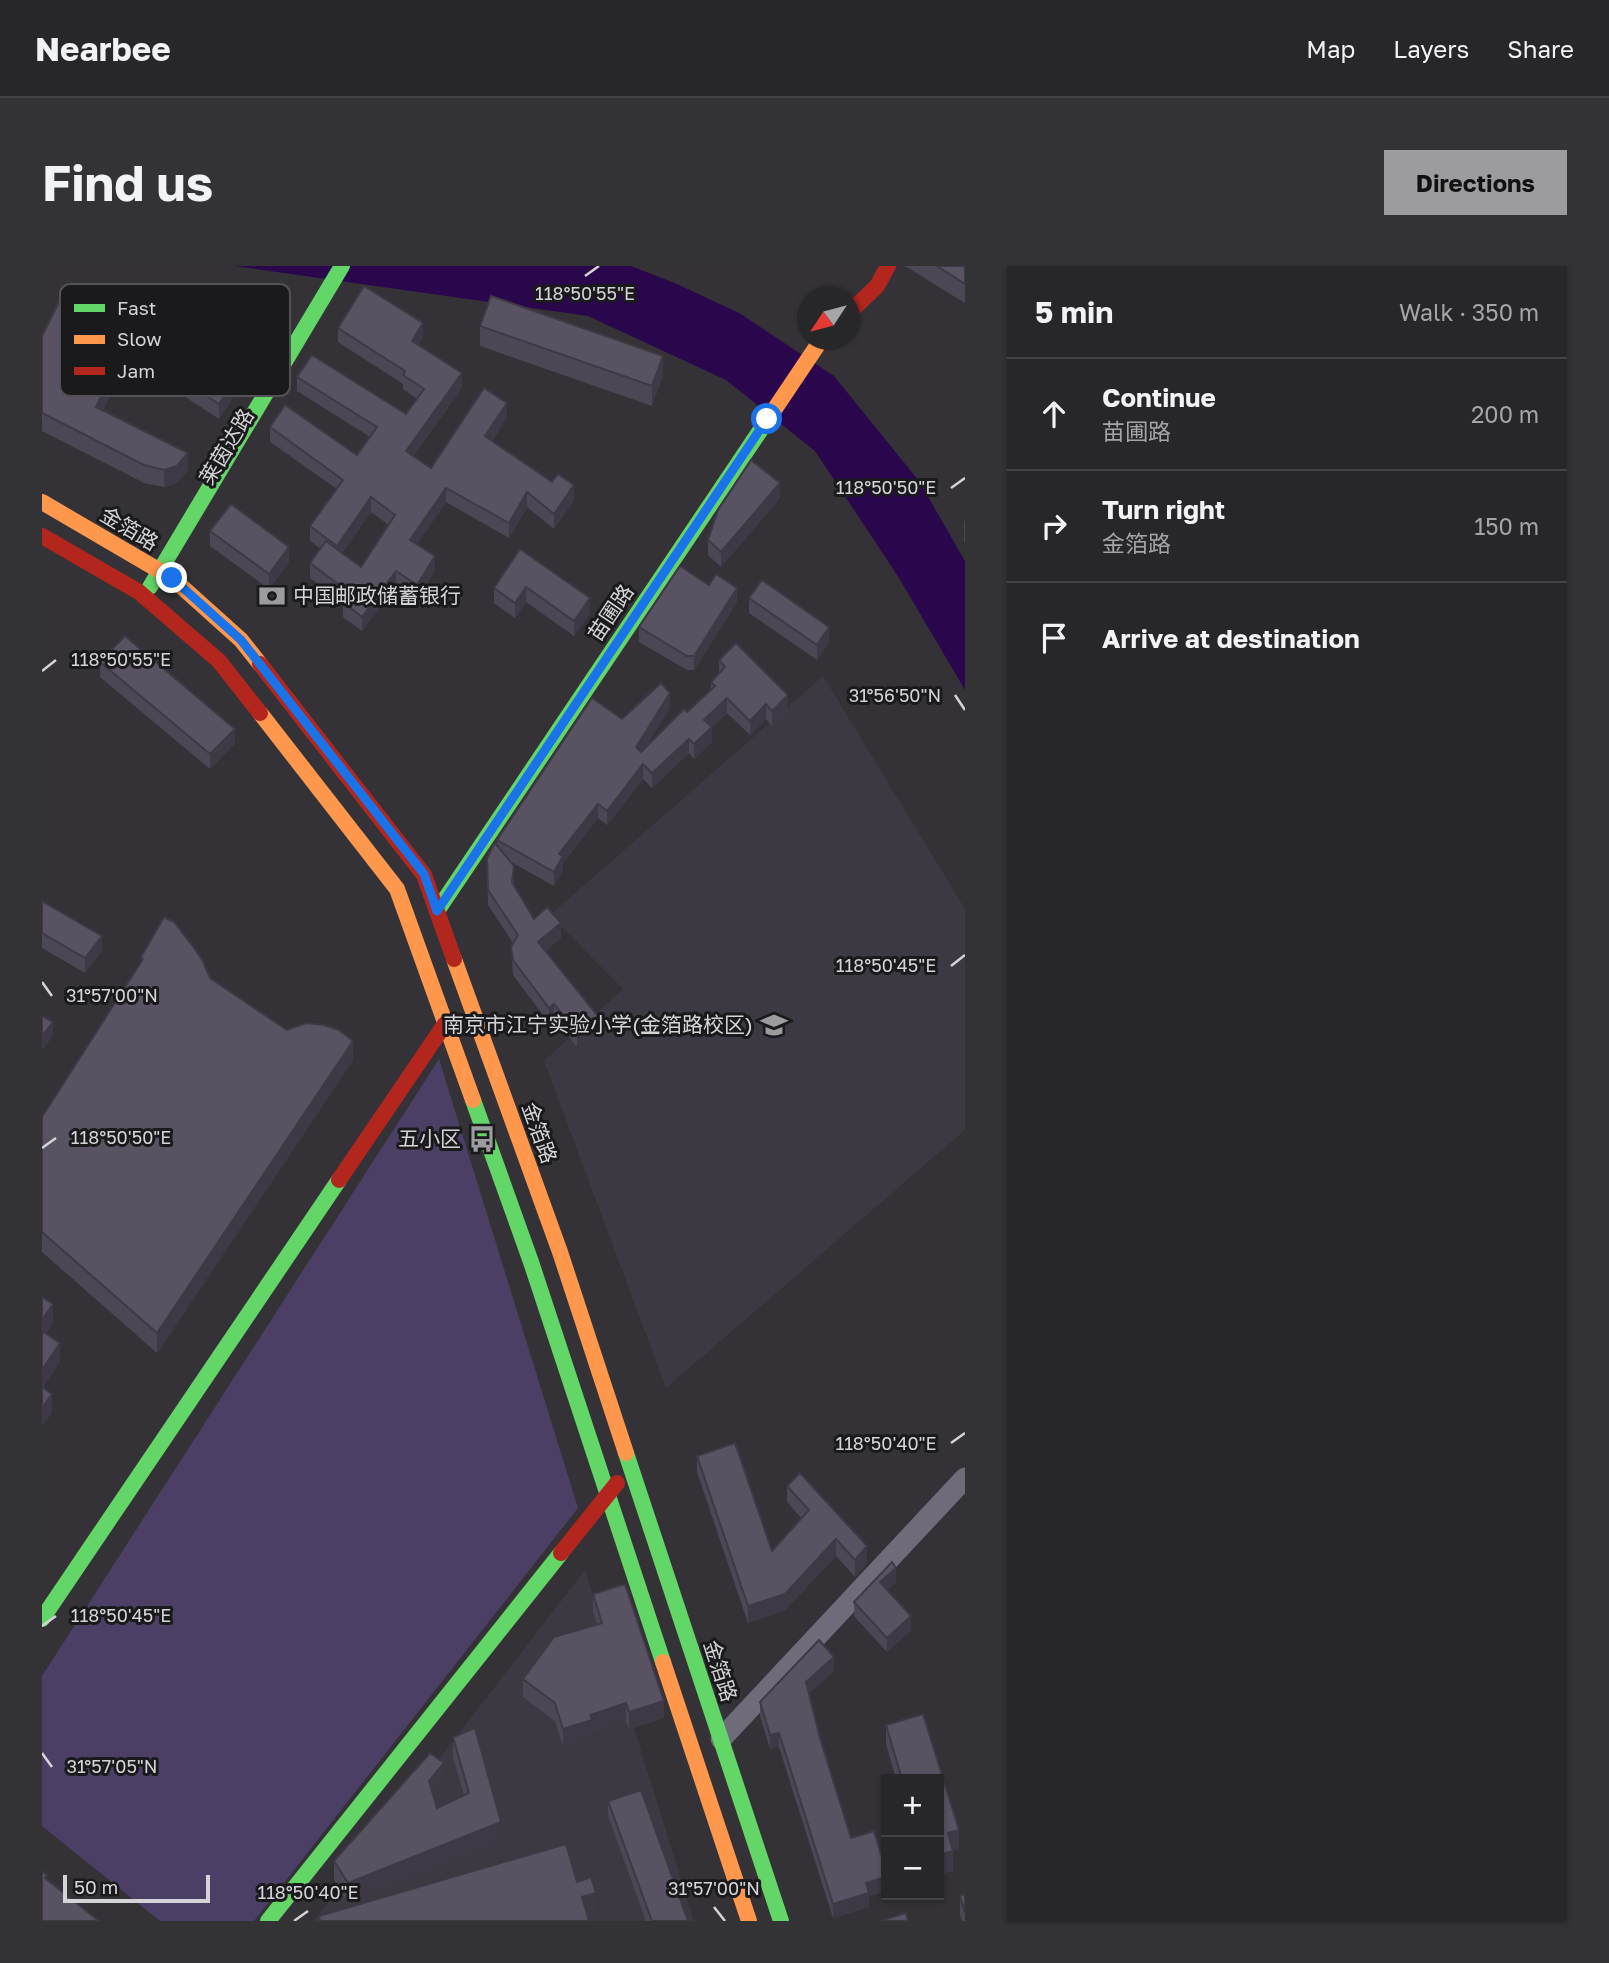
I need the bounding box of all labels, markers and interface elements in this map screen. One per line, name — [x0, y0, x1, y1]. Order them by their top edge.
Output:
text: Nearbee — [35, 29, 171, 68]
text: Map — [1306, 34, 1355, 63]
text: Layers — [1393, 34, 1469, 63]
text: Share — [1507, 34, 1574, 63]
button: Directions — [1384, 150, 1567, 215]
text: Find us — [42, 153, 213, 212]
text: 118°50'55"E — [535, 282, 635, 304]
legend — [60, 284, 290, 396]
north arrow — [797, 287, 860, 350]
text: 5 min — [1035, 294, 1113, 330]
text: Fast — [117, 296, 156, 319]
text: Walk · 350 m — [1399, 298, 1539, 326]
text: Slow — [117, 327, 162, 350]
text: Jam — [117, 359, 155, 382]
text: Continue — [1102, 382, 1216, 413]
icon: ahead — [1035, 395, 1073, 433]
text: 200 m — [1471, 400, 1539, 428]
route start — [751, 403, 782, 434]
street label: 莱茵达路 — [193, 404, 259, 489]
text: 苗圃路 — [1102, 417, 1171, 445]
text: 118°50'50"E — [836, 476, 936, 498]
text: Turn right — [1102, 494, 1225, 525]
street label: 金箔路 — [96, 501, 163, 556]
icon: right — [1035, 507, 1073, 545]
text: 150 m — [1474, 512, 1539, 540]
text: 金箔路 — [1102, 529, 1171, 557]
route end — [156, 562, 187, 593]
street label: 苗圃路 — [582, 579, 639, 646]
bank icon: 中国邮政储蓄银行 — [257, 581, 287, 611]
place label: 中国邮政储蓄银行 — [293, 582, 461, 608]
icon: arrive — [1035, 619, 1073, 657]
text: Arrive at destination — [1102, 623, 1360, 654]
text: 118°50'55"E — [71, 648, 171, 670]
text: 31°56'50"N — [849, 684, 941, 706]
text: 118°50'45"E — [836, 954, 936, 976]
text: 31°57'00"N — [66, 984, 158, 1006]
school or university icon: 南京市江宁实验小学(金箔路校区) — [759, 1010, 789, 1040]
place label: 南京市江宁实验小学(金箔路校区) — [443, 1011, 753, 1037]
street label: 金箔路 — [517, 1099, 563, 1167]
bus stop icon: 五小区 — [467, 1124, 497, 1154]
place label: 五小区 — [398, 1125, 461, 1151]
text: 118°50'50"E — [71, 1126, 171, 1148]
text: 118°50'40"E — [835, 1432, 937, 1454]
text: 118°50'45"E — [71, 1604, 171, 1626]
street label: 金箔路 — [699, 1637, 743, 1705]
text: 31°57'05"N — [66, 1755, 158, 1777]
map controls — [881, 1774, 944, 1900]
button: + — [881, 1774, 944, 1837]
button: − — [881, 1837, 944, 1900]
scale bar — [63, 1872, 210, 1904]
text: 50 m — [74, 1875, 118, 1898]
text: 31°57'00"N — [668, 1877, 760, 1899]
text: 118°50'40"E — [257, 1881, 359, 1903]

